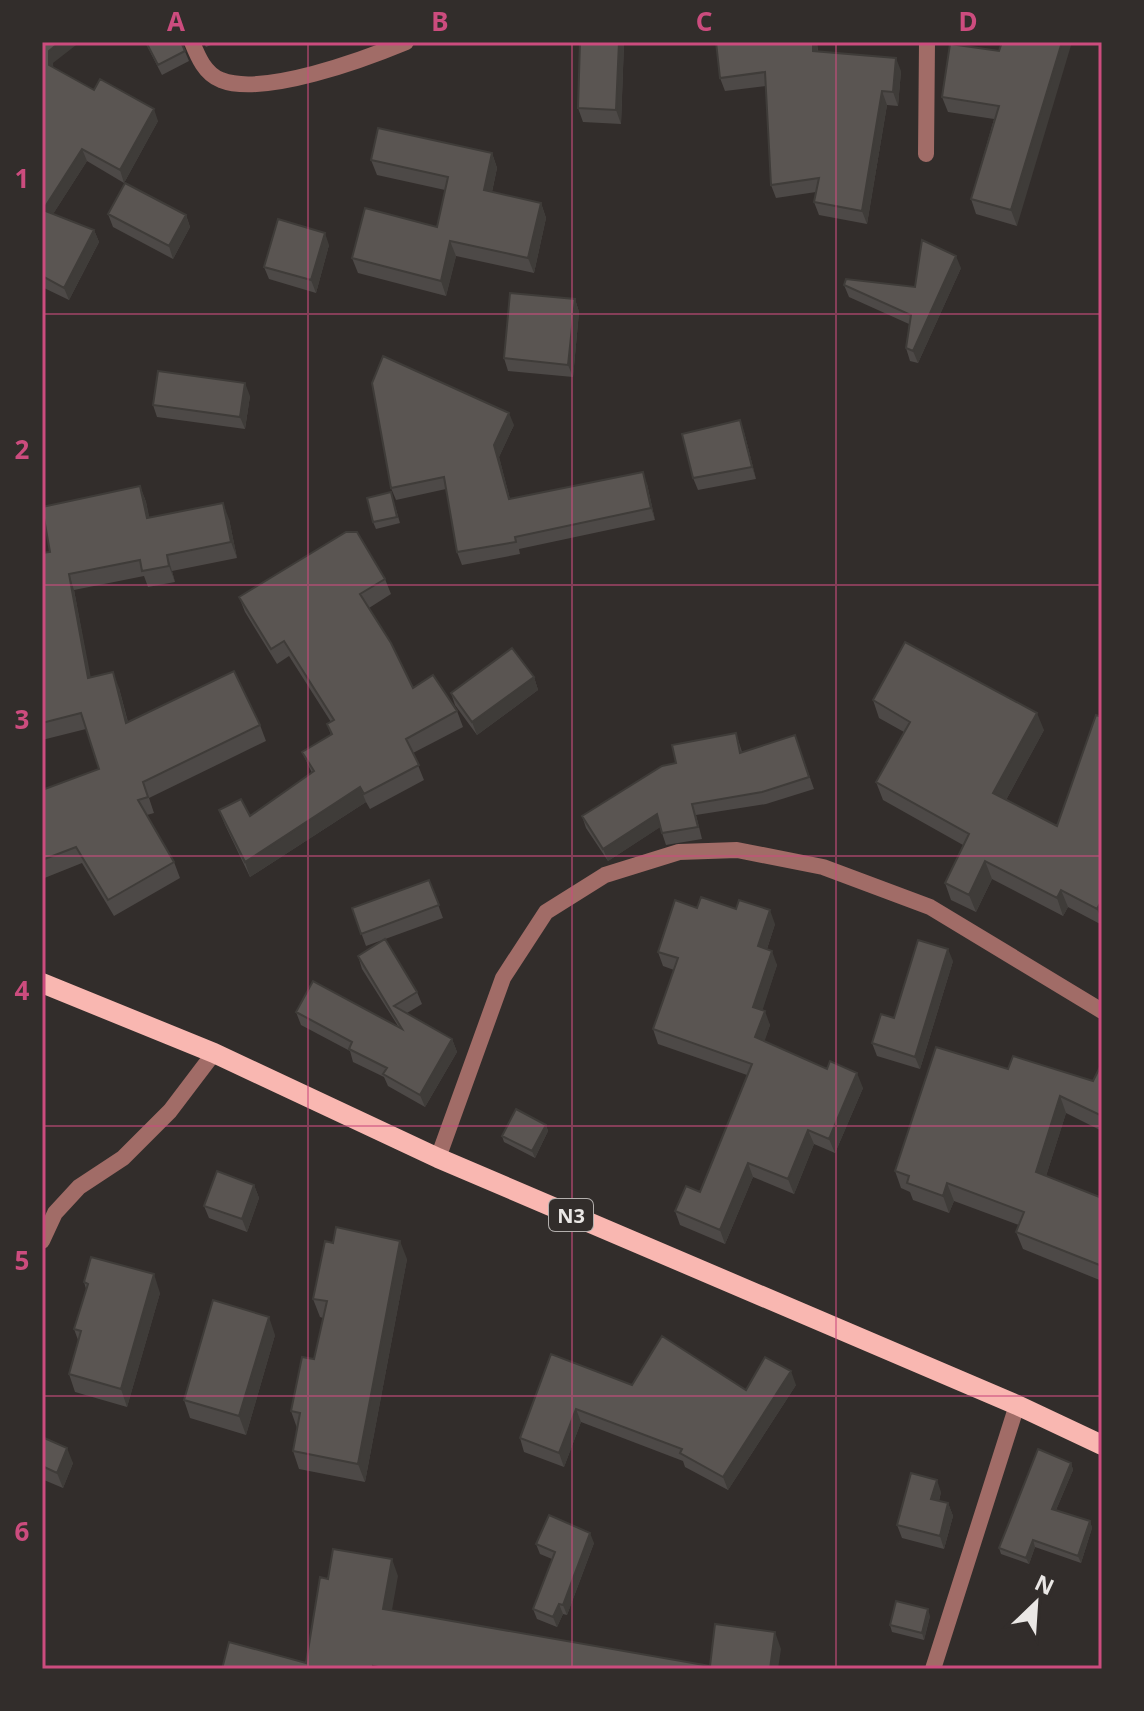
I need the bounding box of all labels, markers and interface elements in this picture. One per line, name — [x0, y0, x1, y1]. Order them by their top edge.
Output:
text: A — [167, 3, 185, 39]
text: B — [431, 3, 449, 39]
text: C — [696, 3, 712, 39]
text: D — [958, 3, 978, 39]
text: 1 — [15, 160, 29, 196]
text: 2 — [15, 431, 30, 467]
text: 3 — [15, 701, 29, 737]
text: 4 — [15, 972, 30, 1008]
road number: N3 — [549, 1199, 593, 1231]
text: 5 — [15, 1242, 29, 1278]
text: 6 — [15, 1513, 30, 1549]
north arrow — [996, 1563, 1076, 1643]
text: N — [1030, 1567, 1059, 1601]

